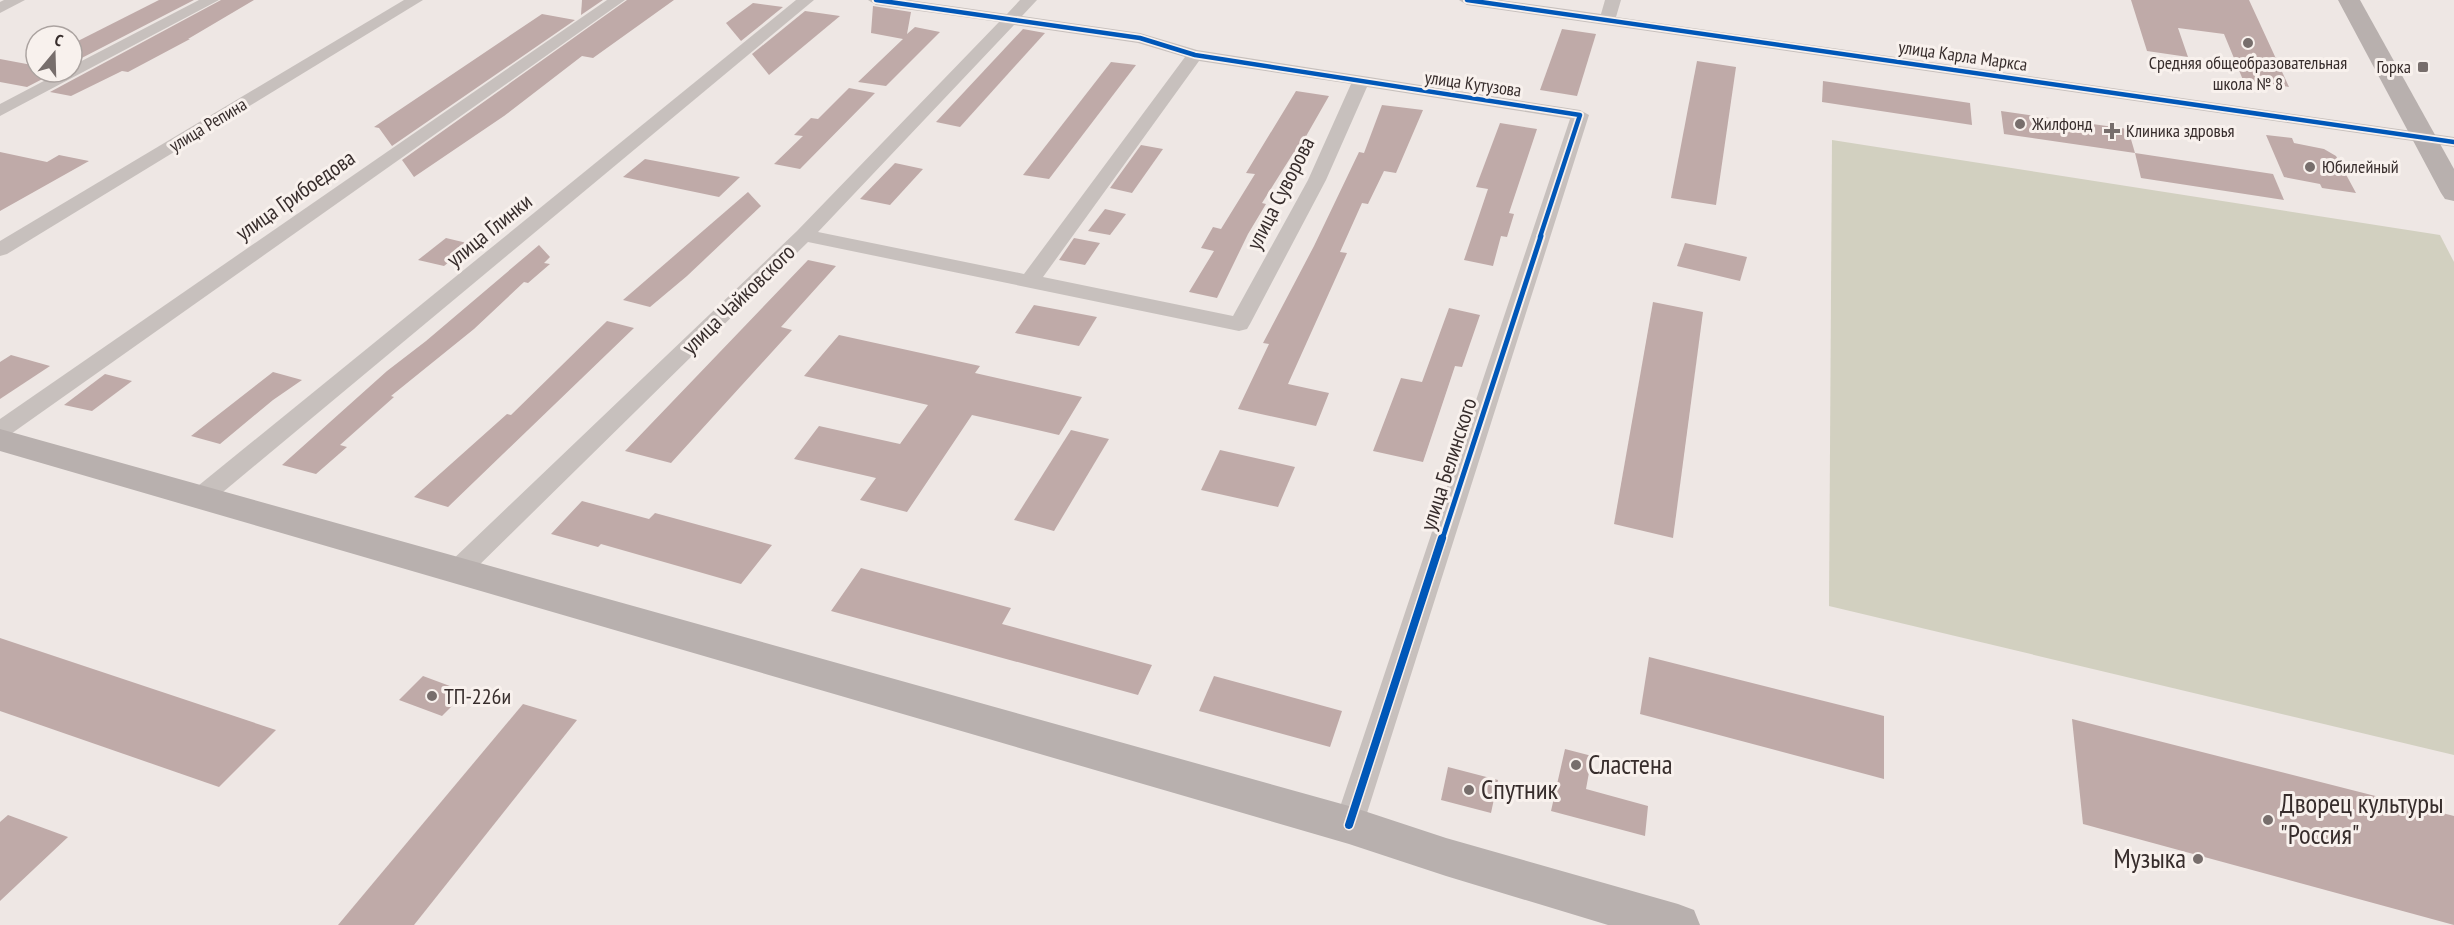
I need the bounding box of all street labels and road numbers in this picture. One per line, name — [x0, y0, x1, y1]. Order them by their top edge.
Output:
street label: улица Карла Маркса — [1897, 35, 2029, 76]
street label: улица Кутузова — [1423, 65, 1523, 102]
street label: улица Репина — [165, 92, 251, 157]
street label: улица Суворова — [1240, 132, 1320, 254]
street label: улица Грибоедова — [230, 144, 360, 246]
street label: улица Глинки — [441, 187, 537, 273]
street label: улица Чайковского — [675, 238, 801, 360]
street label: улица Белинского — [1413, 394, 1483, 534]

